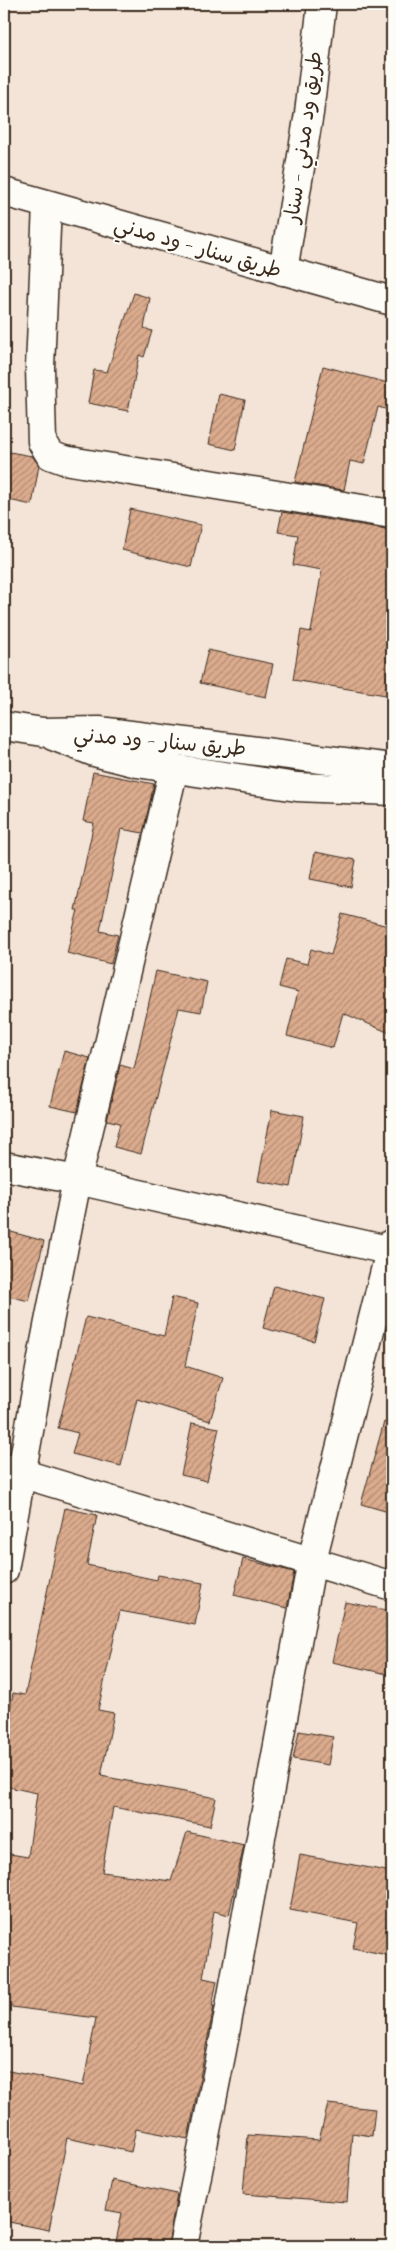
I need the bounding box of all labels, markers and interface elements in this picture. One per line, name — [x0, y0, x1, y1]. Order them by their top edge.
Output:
street label: طريق ود مدني - سنار — [278, 50, 334, 227]
street label: طريق سنار - ود مدني — [110, 211, 285, 289]
street label: طريق سنار - ود مدني — [72, 721, 247, 767]

